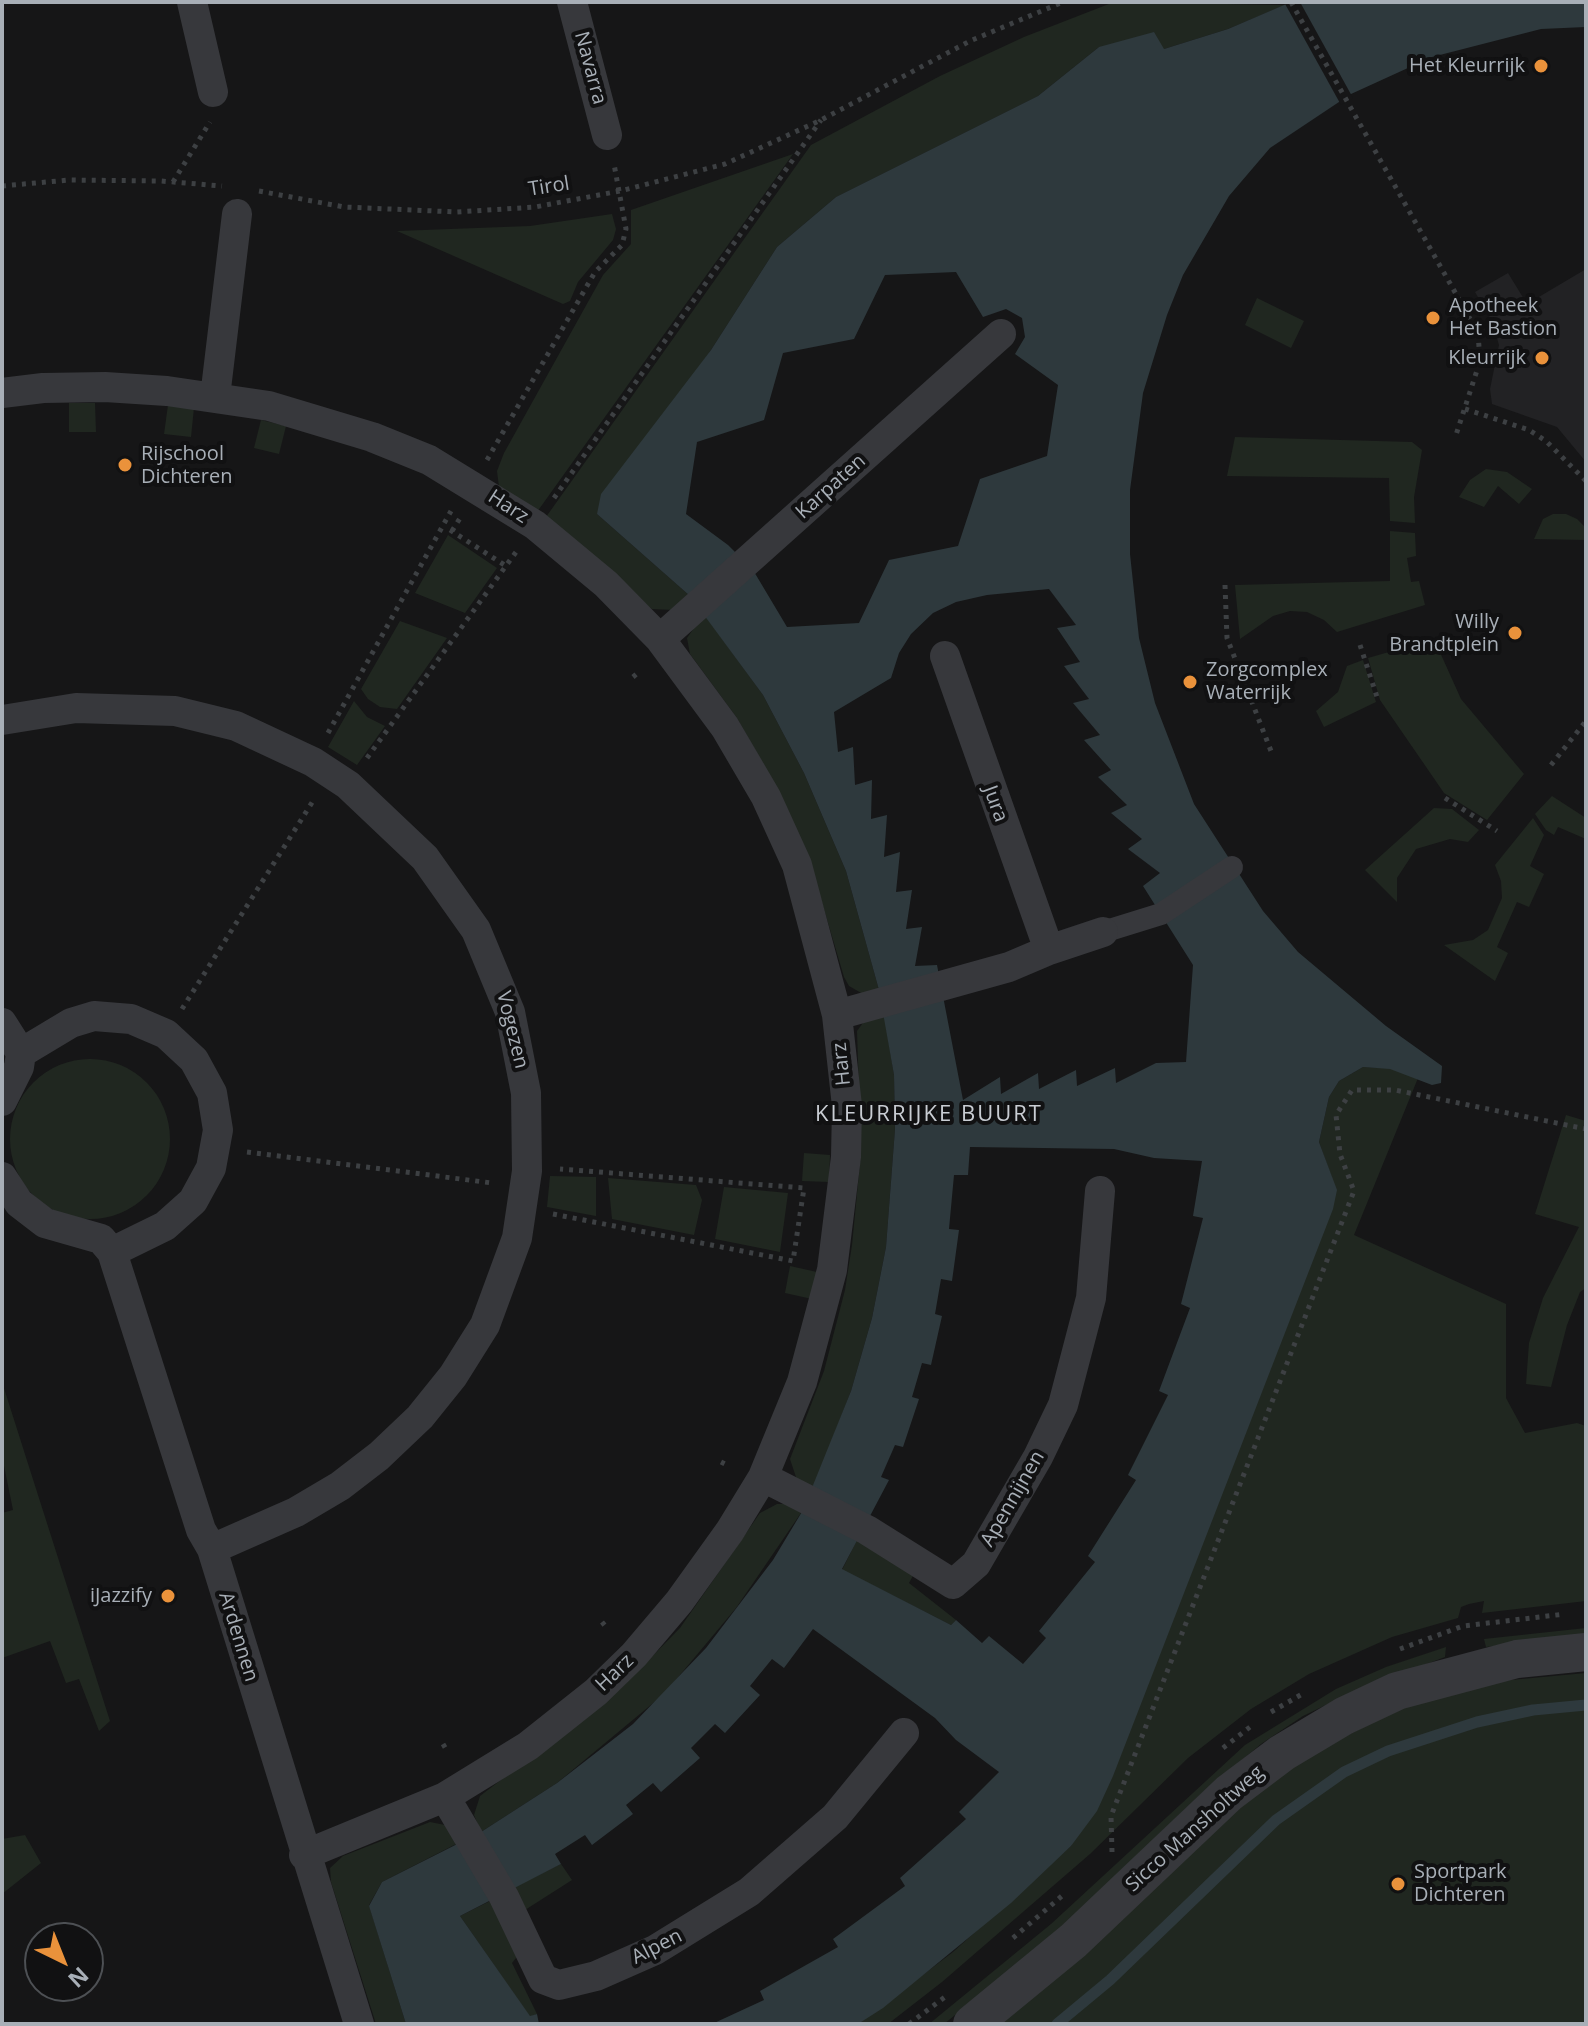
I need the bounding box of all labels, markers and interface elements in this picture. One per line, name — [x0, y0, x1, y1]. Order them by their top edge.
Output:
street label: Navarra — [569, 29, 611, 107]
place label: Het Kleurrijk — [1409, 54, 1525, 78]
marker: Het Kleurrijk — [1532, 57, 1550, 75]
street label: Tirol — [527, 172, 571, 202]
place label: Apotheek Het Bastion — [1449, 294, 1557, 341]
marker: Apotheek Het Bastion — [1424, 309, 1442, 327]
place label: Kleurrijk — [1448, 346, 1526, 370]
marker: Kleurrijk — [1533, 349, 1551, 367]
place label: Rijschool Dichteren — [141, 442, 232, 489]
street label: Karpaten — [791, 449, 871, 525]
marker: Rijschool Dichteren — [116, 456, 134, 474]
street label: Harz — [483, 485, 533, 529]
place label: Willy Brandtplein — [1389, 610, 1499, 657]
marker: Willy Brandtplein — [1506, 624, 1524, 642]
place label: Zorgcomplex Waterrijk — [1206, 658, 1328, 705]
marker: Zorgcomplex Waterrijk — [1181, 673, 1199, 691]
street label: Jura — [977, 783, 1013, 825]
street label: Vogezen — [491, 989, 533, 1071]
street label: Harz — [828, 1041, 856, 1087]
district label: KLEURRIJKE BUURT — [815, 1102, 1043, 1128]
street label: Apennijnen — [976, 1447, 1050, 1551]
place label: iJazzify — [90, 1584, 152, 1608]
marker: iJazzify — [159, 1587, 177, 1605]
street label: Ardennen — [213, 1589, 263, 1685]
street label: Harz — [591, 1649, 639, 1697]
street label: Sicco Mansholtweg — [1121, 1761, 1269, 1897]
place label: Sportpark Dichteren — [1414, 1860, 1507, 1907]
marker: Sportpark Dichteren — [1389, 1875, 1407, 1893]
north arrow — [24, 1922, 104, 2002]
street label: Alpen — [628, 1924, 686, 1970]
text: N — [62, 1961, 96, 1995]

